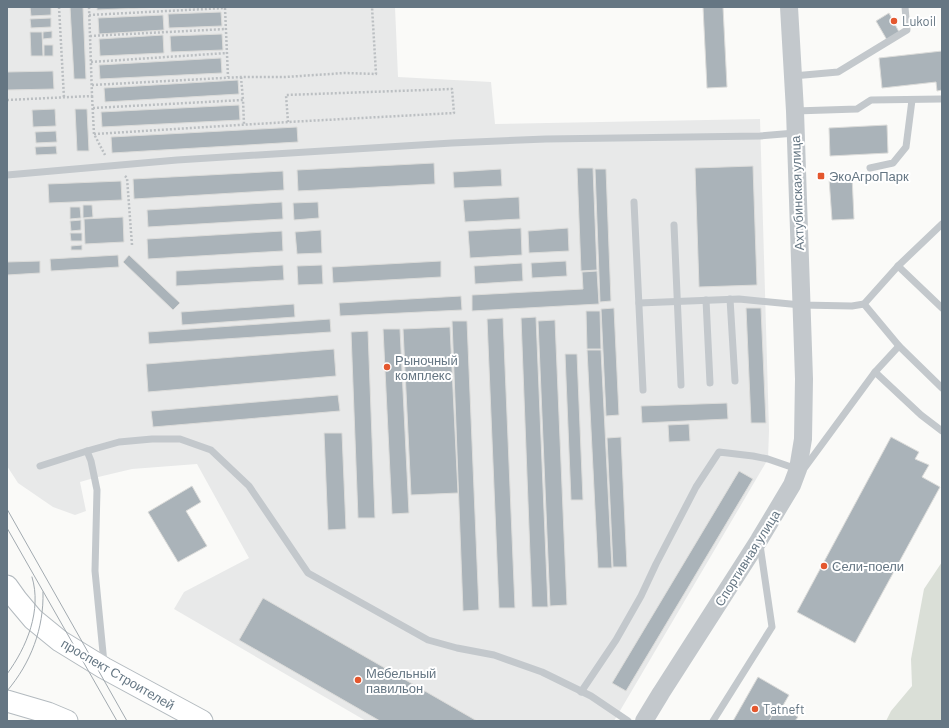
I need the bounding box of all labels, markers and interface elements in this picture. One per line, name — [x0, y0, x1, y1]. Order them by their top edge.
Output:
place label: Lukoil — [902, 13, 936, 29]
marker: Lukoil — [889, 16, 899, 26]
street label: Ахтубинская улица — [787, 135, 807, 251]
place label: ЭкоАгроПарк — [829, 168, 909, 184]
marker: ЭкоАгроПарк — [816, 171, 826, 181]
place label: Рыночный комплекс — [395, 352, 458, 383]
marker: Рыночный комплекс — [382, 362, 392, 372]
street label: Спортивная улица — [711, 506, 783, 609]
place label: Сели-поели — [832, 558, 904, 574]
marker: Сели-поели — [819, 561, 829, 571]
street label: проспект Строителей — [58, 635, 178, 713]
place label: Мебельный павильон — [366, 665, 436, 696]
marker: Мебельный павильон — [353, 675, 363, 685]
place label: Tatneft — [763, 701, 805, 717]
marker: Tatneft — [750, 704, 760, 714]

